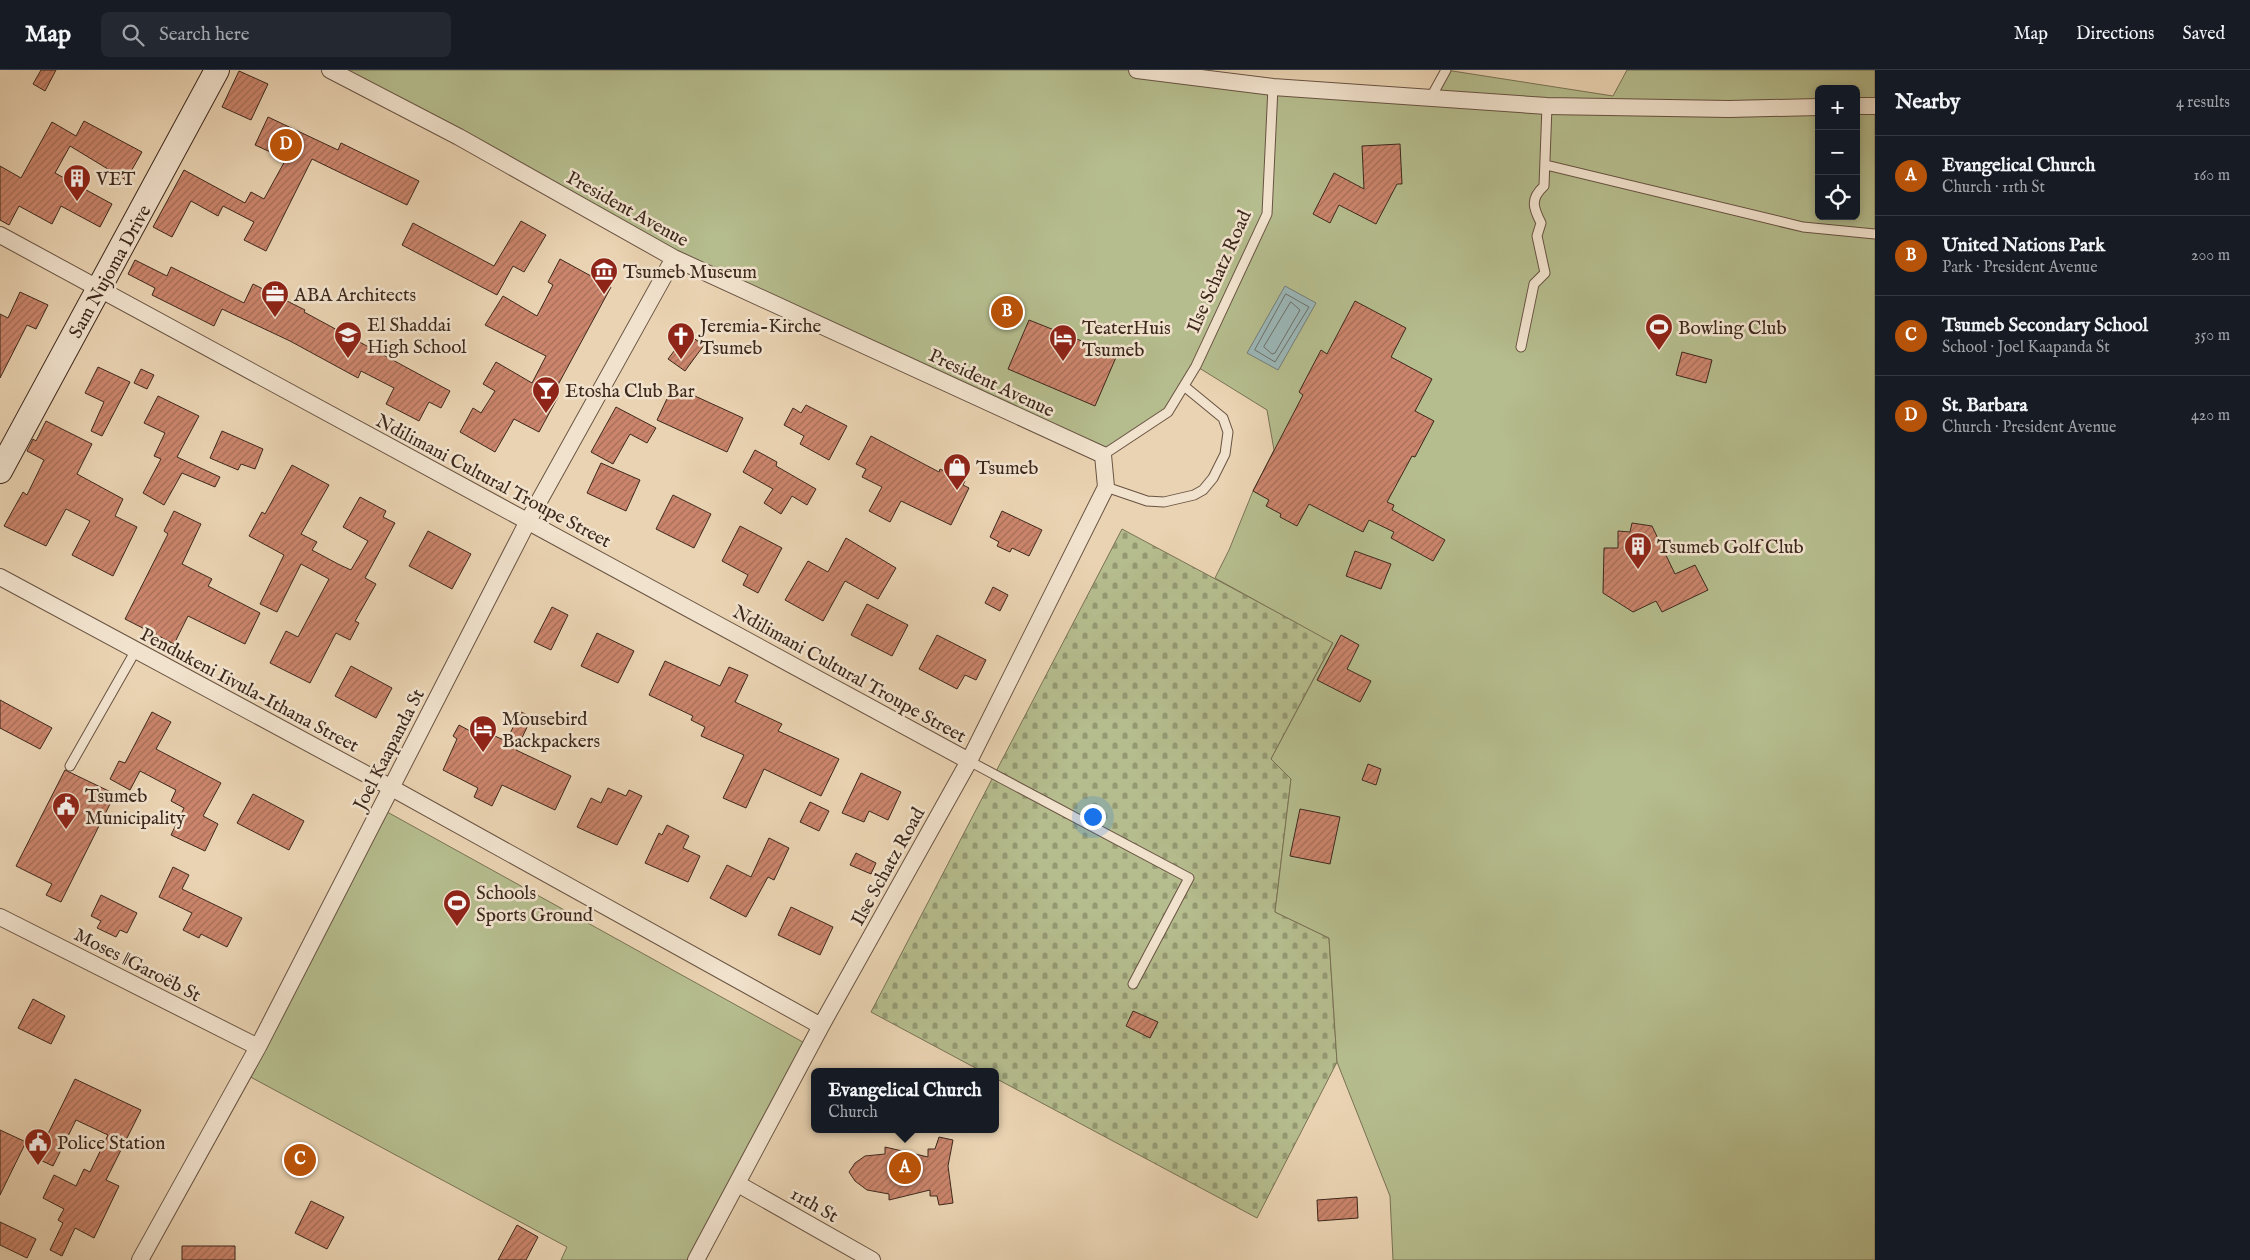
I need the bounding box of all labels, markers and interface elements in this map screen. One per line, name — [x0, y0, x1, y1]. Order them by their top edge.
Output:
search box — [101, 12, 451, 57]
text: Map — [25, 19, 71, 50]
icon: search — [119, 21, 147, 49]
text: Search here — [159, 23, 250, 47]
text: Map — [2014, 23, 2048, 46]
text: Directions — [2076, 23, 2154, 46]
text: Saved — [2182, 23, 2225, 46]
map controls — [1815, 85, 1860, 220]
button: + — [1815, 85, 1860, 130]
text: Nearby — [1895, 89, 1960, 116]
text: 4 results — [2176, 93, 2230, 113]
pin: D — [270, 126, 302, 164]
button: − — [1815, 130, 1860, 175]
text: Evangelical Church — [1942, 154, 2095, 178]
building icon: VET — [62, 163, 92, 202]
street label: President Avenue — [562, 166, 693, 253]
text: A — [1906, 166, 1916, 186]
text: 160 m — [2194, 166, 2230, 186]
place label: VET — [95, 168, 136, 192]
button: locate — [1815, 175, 1860, 220]
text: Church · 11th St — [1942, 178, 2045, 198]
street label: Sam Nujoma Drive — [64, 201, 157, 343]
street label: Ilse Schatz Road — [1182, 206, 1258, 337]
text: United Nations Park — [1942, 234, 2105, 258]
text: B — [1906, 246, 1916, 266]
text: 200 m — [2191, 246, 2230, 266]
museum icon: Tsumeb Museum — [589, 256, 619, 295]
text: Park · President Avenue — [1942, 258, 2097, 278]
place label: Tsumeb Museum — [623, 261, 757, 285]
office icon: ABA Architects — [260, 279, 290, 318]
place label: ABA Architects — [293, 284, 416, 308]
pin: B — [991, 293, 1023, 331]
sports icon: Bowling Club — [1644, 312, 1674, 351]
place label: El Shaddai High School — [367, 314, 467, 360]
text: Tsumeb Secondary School — [1942, 314, 2148, 338]
place label: Jeremia-Kirche Tsumeb — [698, 315, 822, 361]
place label: TeaterHuis Tsumeb — [1082, 317, 1171, 363]
place label: Bowling Club — [1678, 317, 1787, 341]
school or university icon: El Shaddai High School — [333, 320, 363, 359]
church icon: Jeremia-Kirche Tsumeb — [666, 321, 696, 360]
hotel icon: TeaterHuis Tsumeb — [1048, 323, 1078, 362]
text: C — [1905, 326, 1917, 346]
text: 350 m — [2195, 326, 2230, 346]
text: School · Joel Kaapanda St — [1942, 338, 2110, 358]
street label: President Avenue — [924, 344, 1058, 424]
bar icon: Etosha Club Bar — [531, 375, 561, 414]
place label: Etosha Club Bar — [565, 380, 695, 404]
text: St. Barbara — [1942, 394, 2028, 418]
text: D — [1905, 406, 1917, 426]
text: 420 m — [2191, 406, 2230, 426]
street label: Ndilimani Cultural Troupe Street — [371, 409, 615, 554]
text: Church · President Avenue — [1942, 418, 2116, 438]
shop icon: Tsumeb — [942, 452, 972, 491]
place label: Tsumeb — [976, 457, 1038, 481]
building icon: Tsumeb Golf Club — [1623, 531, 1653, 570]
place label: Tsumeb Golf Club — [1657, 536, 1804, 560]
street label: Ndilimani Cultural Troupe Street — [728, 601, 970, 749]
street label: Pendukeni Iivula-Ithana Street — [136, 623, 363, 759]
street label: Joel Kaapanda St — [348, 685, 431, 816]
place label: Mousebird Backpackers — [502, 708, 600, 754]
hotel icon: Mousebird Backpackers — [468, 714, 498, 753]
place label: Tsumeb Municipality — [85, 785, 186, 831]
public building icon: Tsumeb Municipality — [51, 791, 81, 830]
street label: Ilse Schatz Road — [846, 803, 932, 930]
your location — [1080, 804, 1106, 830]
place label: Schools Sports Ground — [476, 882, 594, 928]
sports icon: Schools Sports Ground — [442, 888, 472, 927]
street label: Moses ǁGaroëb St — [70, 923, 205, 1008]
popup — [811, 1068, 999, 1133]
text: Evangelical Church — [828, 1079, 982, 1103]
text: Church — [828, 1103, 878, 1123]
public building icon: Police Station — [23, 1127, 53, 1166]
place label: Police Station — [57, 1132, 165, 1156]
pin: C — [284, 1141, 316, 1179]
pin: A — [889, 1149, 921, 1187]
street label: 11th St — [786, 1183, 843, 1229]

